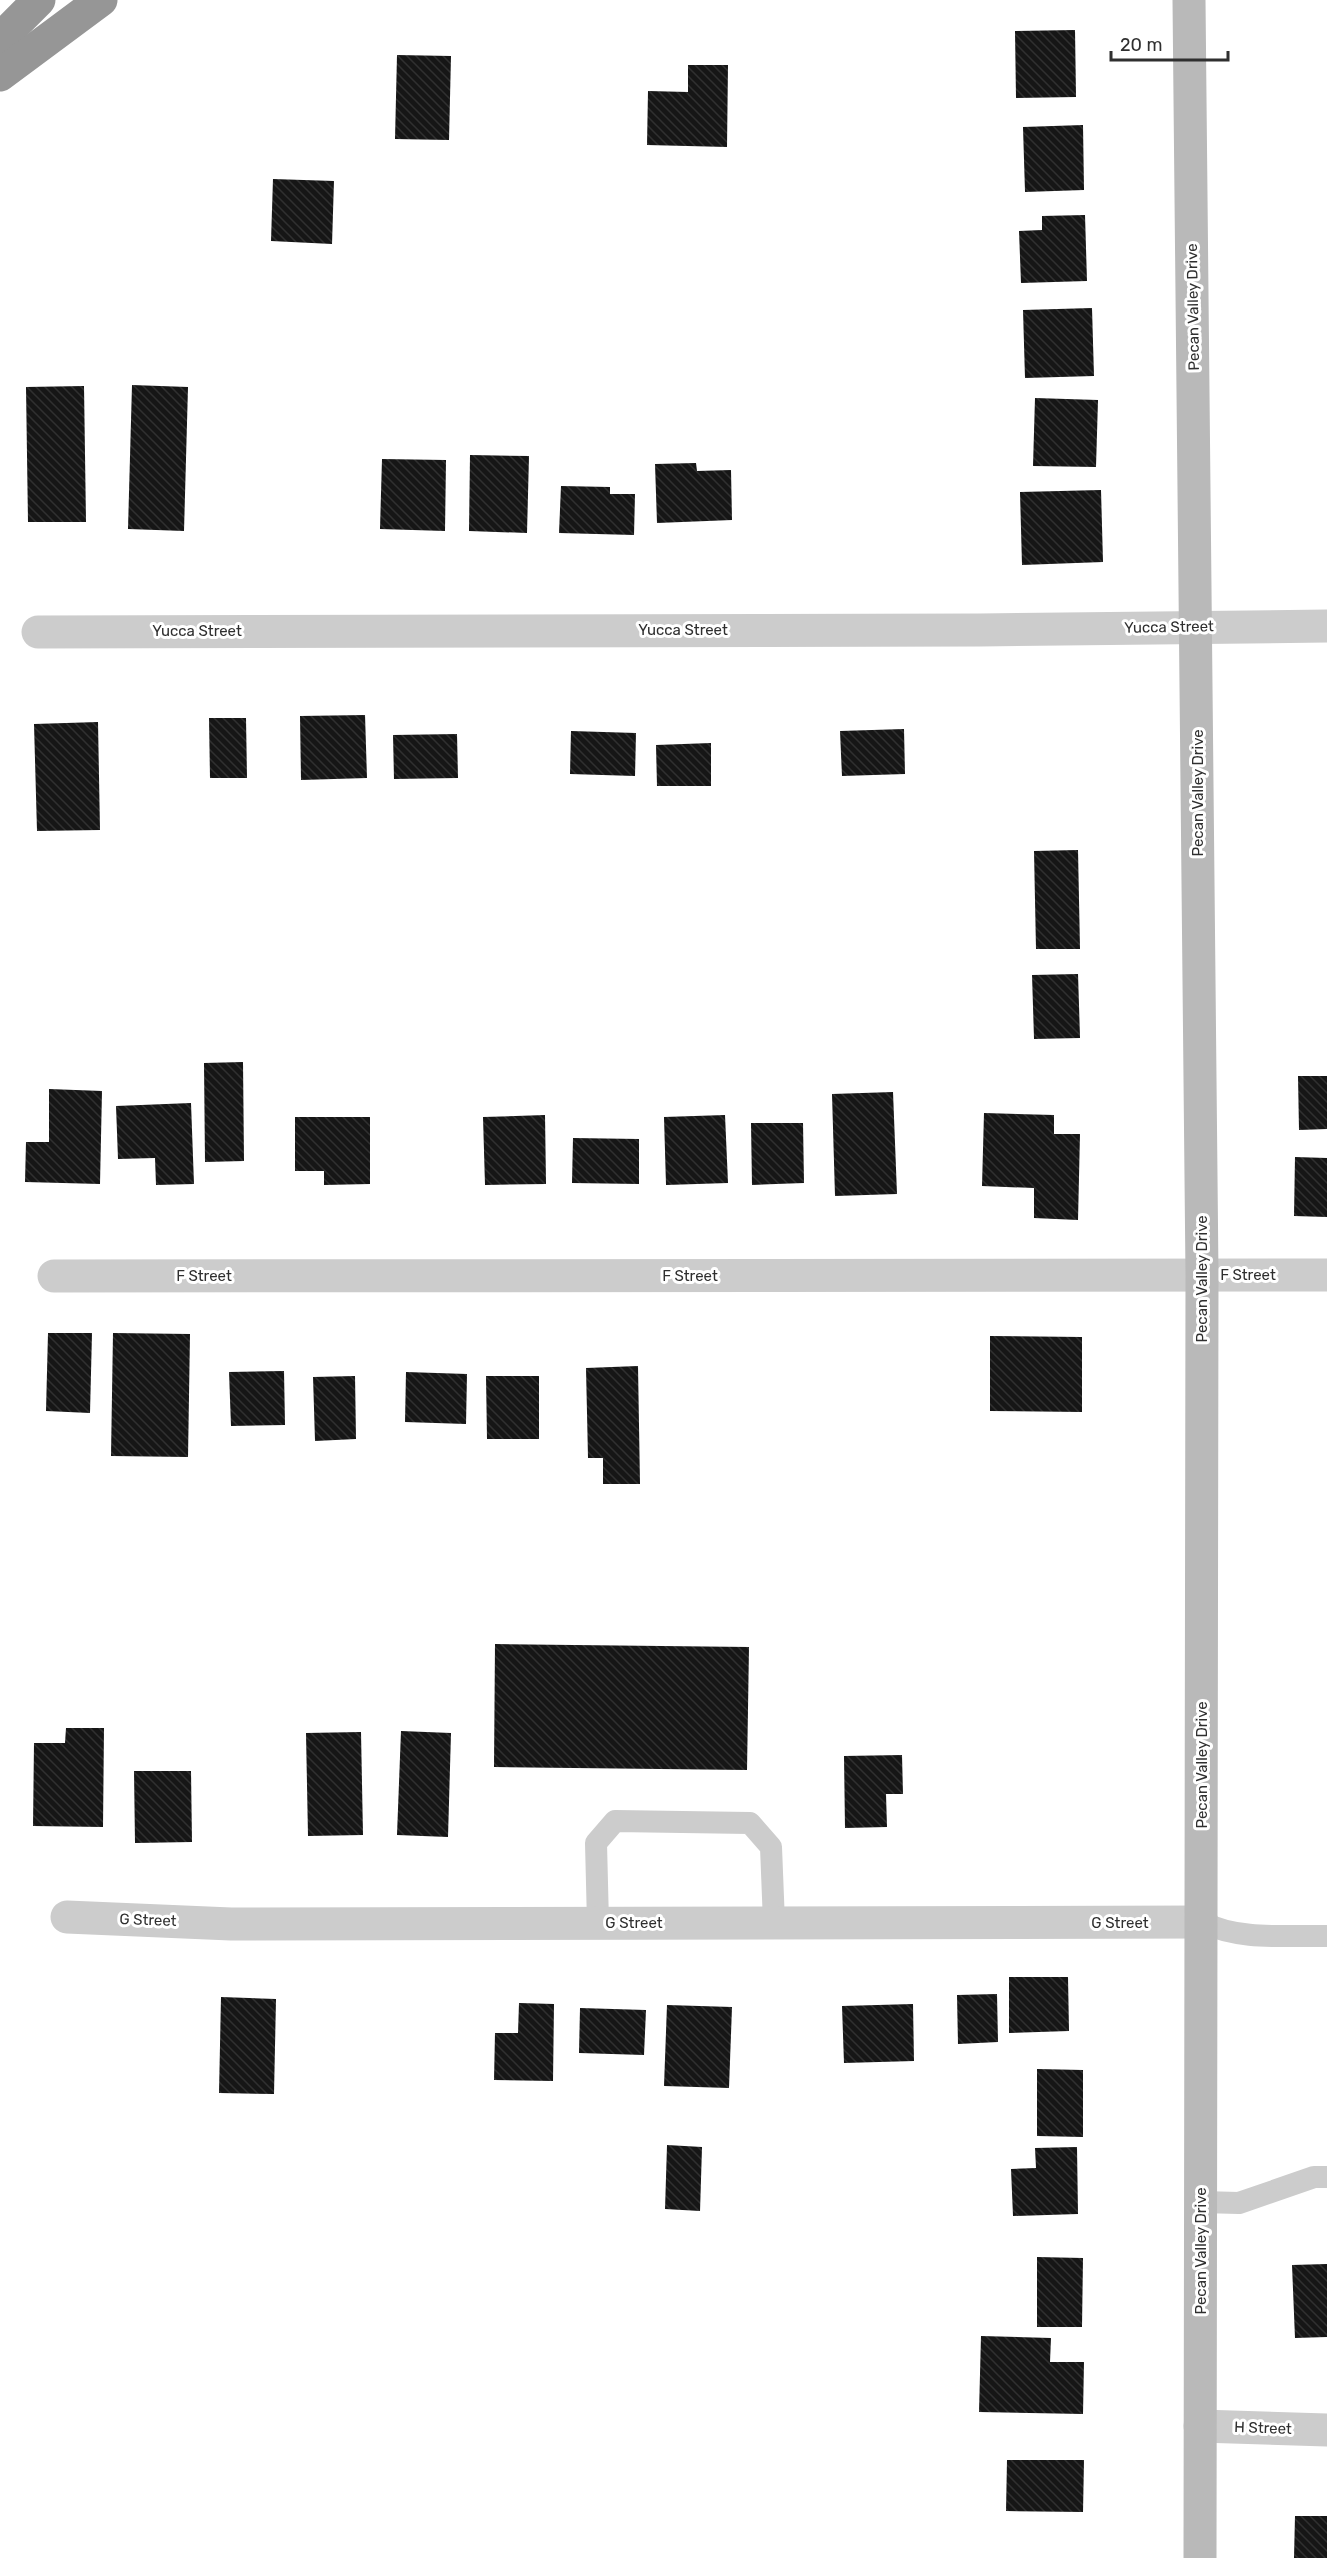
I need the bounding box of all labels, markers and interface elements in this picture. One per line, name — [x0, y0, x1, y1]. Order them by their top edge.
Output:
scale bar — [1111, 24, 1228, 62]
text: 20 m — [1120, 34, 1162, 56]
street label: Pecan Valley Drive — [1183, 243, 1203, 371]
street label: Yucca Street — [1124, 617, 1214, 637]
street label: Yucca Street — [638, 621, 728, 639]
street label: Yucca Street — [152, 622, 242, 640]
street label: Pecan Valley Drive — [1189, 729, 1207, 857]
street label: Pecan Valley Drive — [1193, 1215, 1211, 1343]
street label: F Street — [1220, 1266, 1276, 1284]
street label: F Street — [176, 1267, 232, 1285]
street label: F Street — [662, 1267, 718, 1285]
street label: Pecan Valley Drive — [1193, 1701, 1211, 1829]
street label: G Street — [119, 1910, 177, 1930]
street label: G Street — [605, 1914, 663, 1932]
street label: G Street — [1091, 1914, 1149, 1932]
street label: Pecan Valley Drive — [1192, 2187, 1210, 2315]
street label: H Street — [1234, 2418, 1292, 2438]

